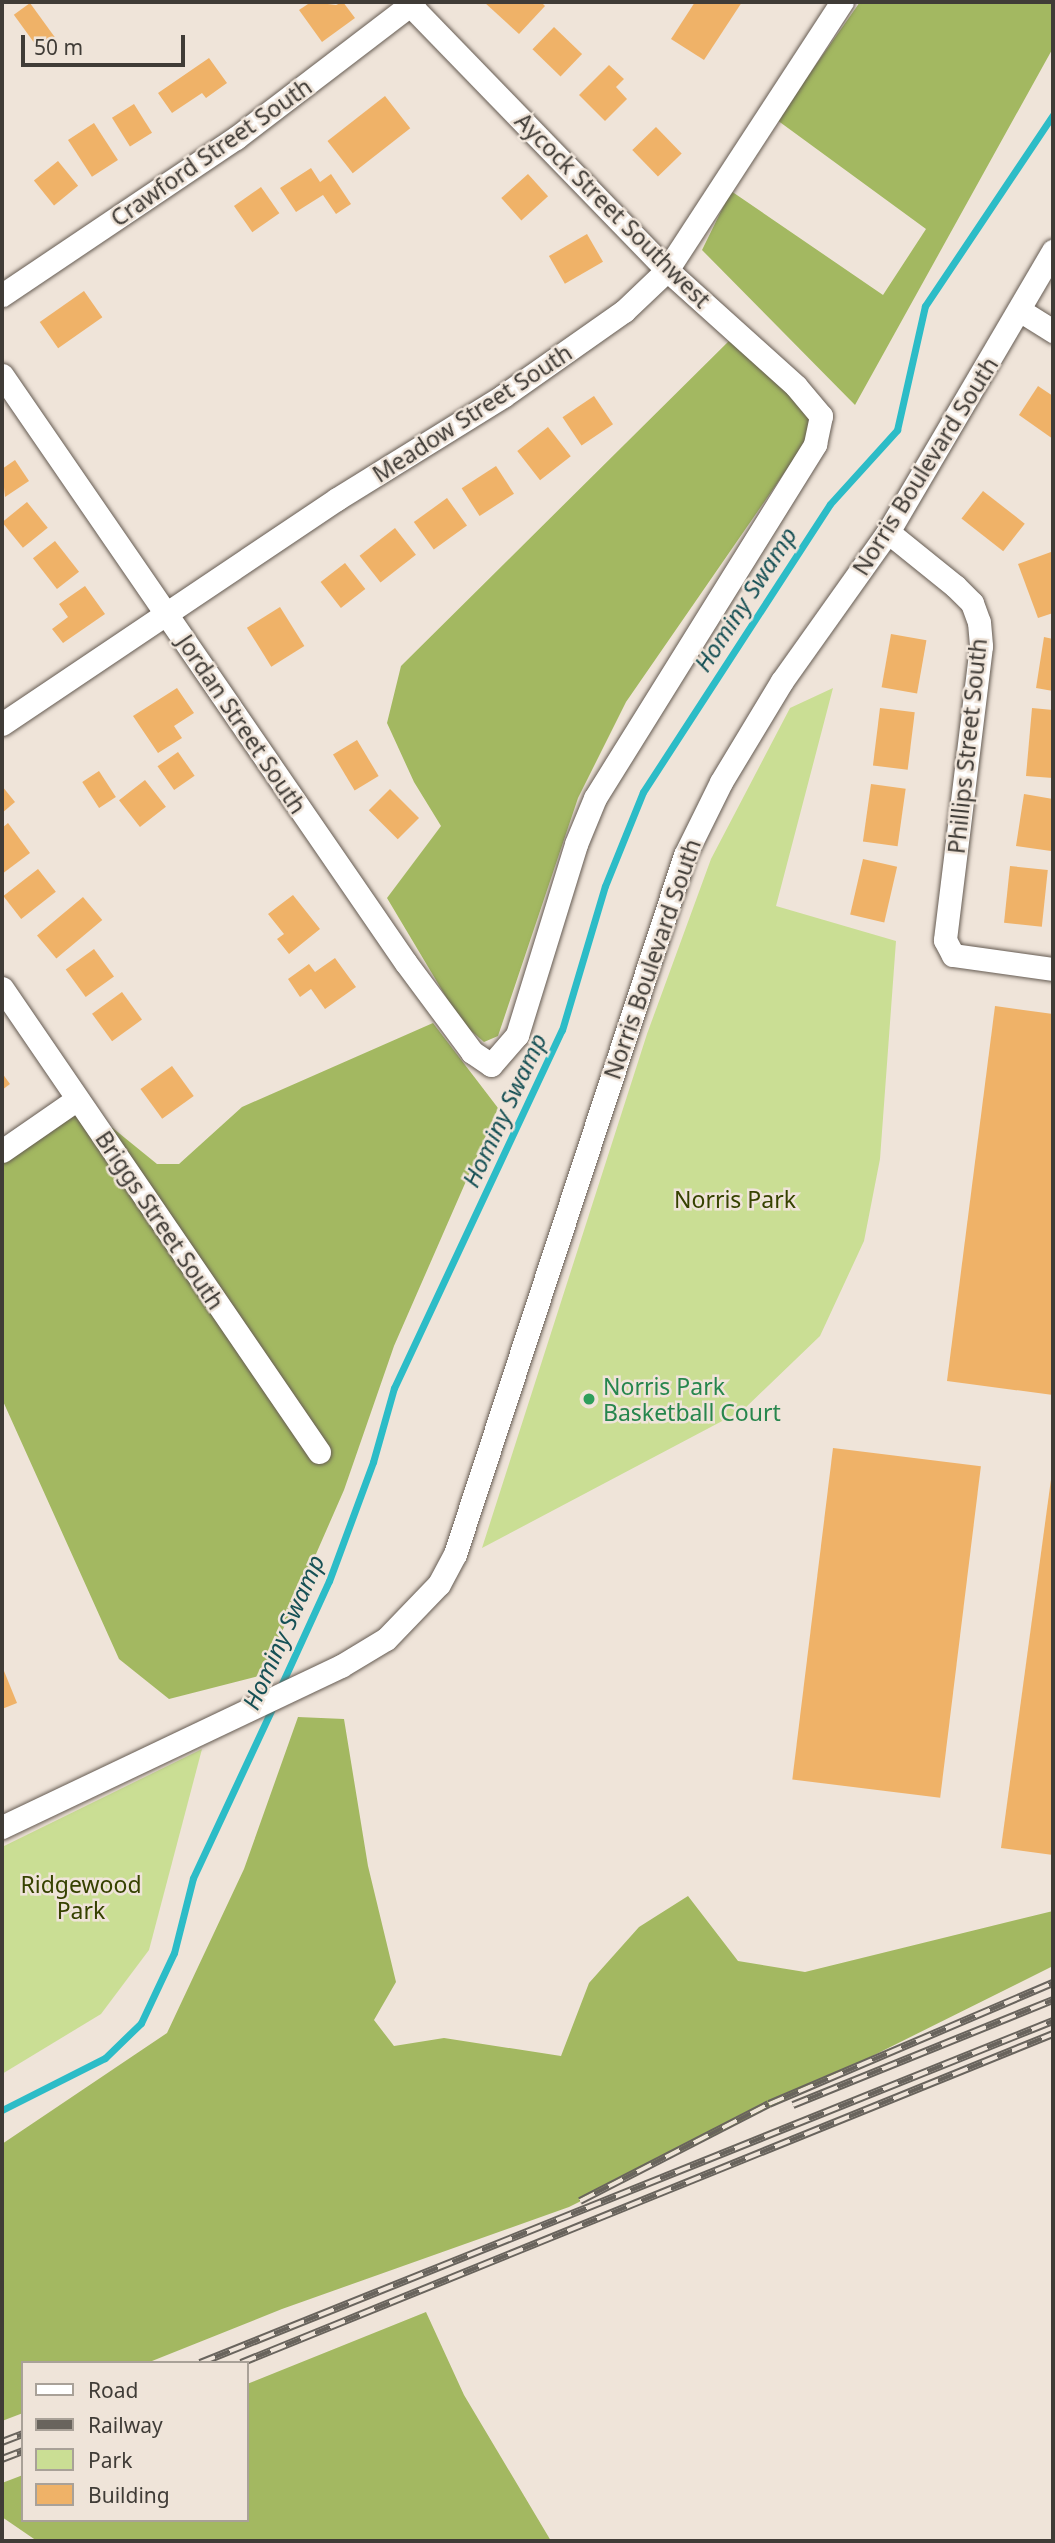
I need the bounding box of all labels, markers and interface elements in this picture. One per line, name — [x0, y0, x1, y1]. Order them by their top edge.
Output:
scale bar — [24, 21, 189, 65]
text: 50 m — [34, 33, 83, 61]
street label: Crawford Street South — [105, 72, 317, 232]
street label: Aycock Street Southwest — [510, 107, 716, 313]
street label: Meadow Street South — [367, 338, 577, 488]
street label: Norris Boulevard South — [847, 352, 1003, 580]
water label: Hominy Swamp — [688, 521, 802, 677]
street label: Jordan Street South — [172, 629, 312, 819]
street label: Phillips Street South — [942, 637, 992, 855]
street label: Norris Boulevard South — [598, 835, 706, 1083]
water label: Hominy Swamp — [456, 1029, 552, 1191]
street label: Briggs Street South — [90, 1126, 230, 1314]
park label: Norris Park — [674, 1185, 796, 1213]
place label: Norris Park Basketball Court — [603, 1372, 781, 1426]
marker: Norris Park Basketball Court — [581, 1391, 597, 1407]
water label: Hominy Swamp — [236, 1550, 330, 1714]
park label: Ridgewood Park — [20, 1870, 142, 1924]
legend — [21, 2361, 248, 2522]
text: Road — [88, 2376, 138, 2404]
text: Railway — [88, 2411, 163, 2439]
text: Park — [88, 2446, 132, 2474]
text: Building — [88, 2481, 170, 2509]

